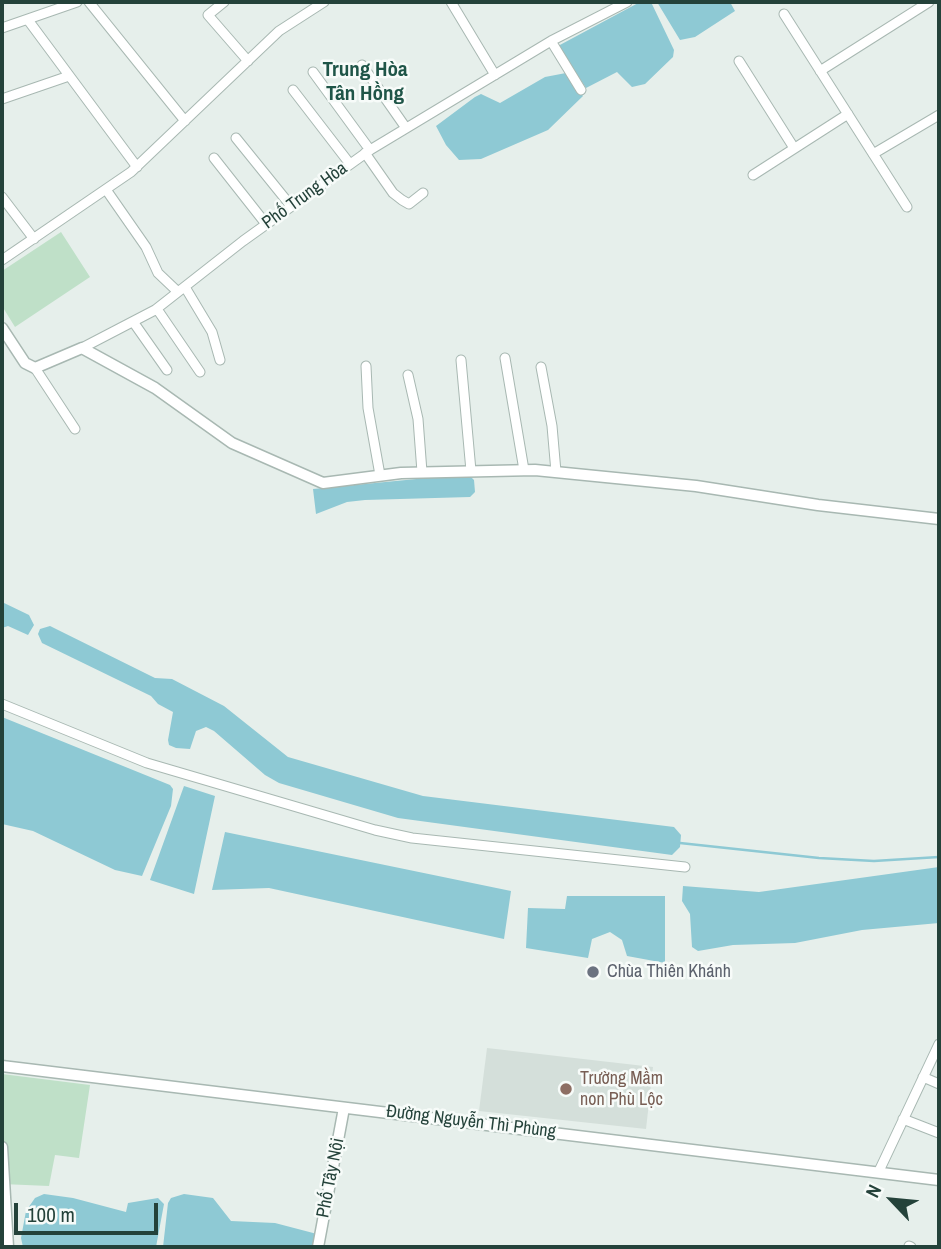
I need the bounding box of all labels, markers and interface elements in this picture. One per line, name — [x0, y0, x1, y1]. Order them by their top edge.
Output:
district label: Trung Hòa Tân Hồng — [322, 57, 408, 107]
street label: Phố Trung Hòa — [258, 158, 352, 234]
place label: Chùa Thiên Khánh — [607, 961, 731, 983]
marker: Chùa Thiên Khánh — [585, 964, 601, 980]
place label: Trường Mầm non Phù Lộc — [580, 1068, 663, 1110]
marker: Trường Mầm non Phù Lộc — [558, 1081, 574, 1097]
street label: Đường Nguyễn Thì Phùng — [385, 1101, 557, 1143]
street label: Phố Tây Nội — [313, 1136, 349, 1220]
north arrow — [857, 1165, 927, 1235]
text: N — [859, 1180, 887, 1202]
scale bar — [18, 1190, 161, 1234]
text: 100 m — [27, 1200, 75, 1229]

